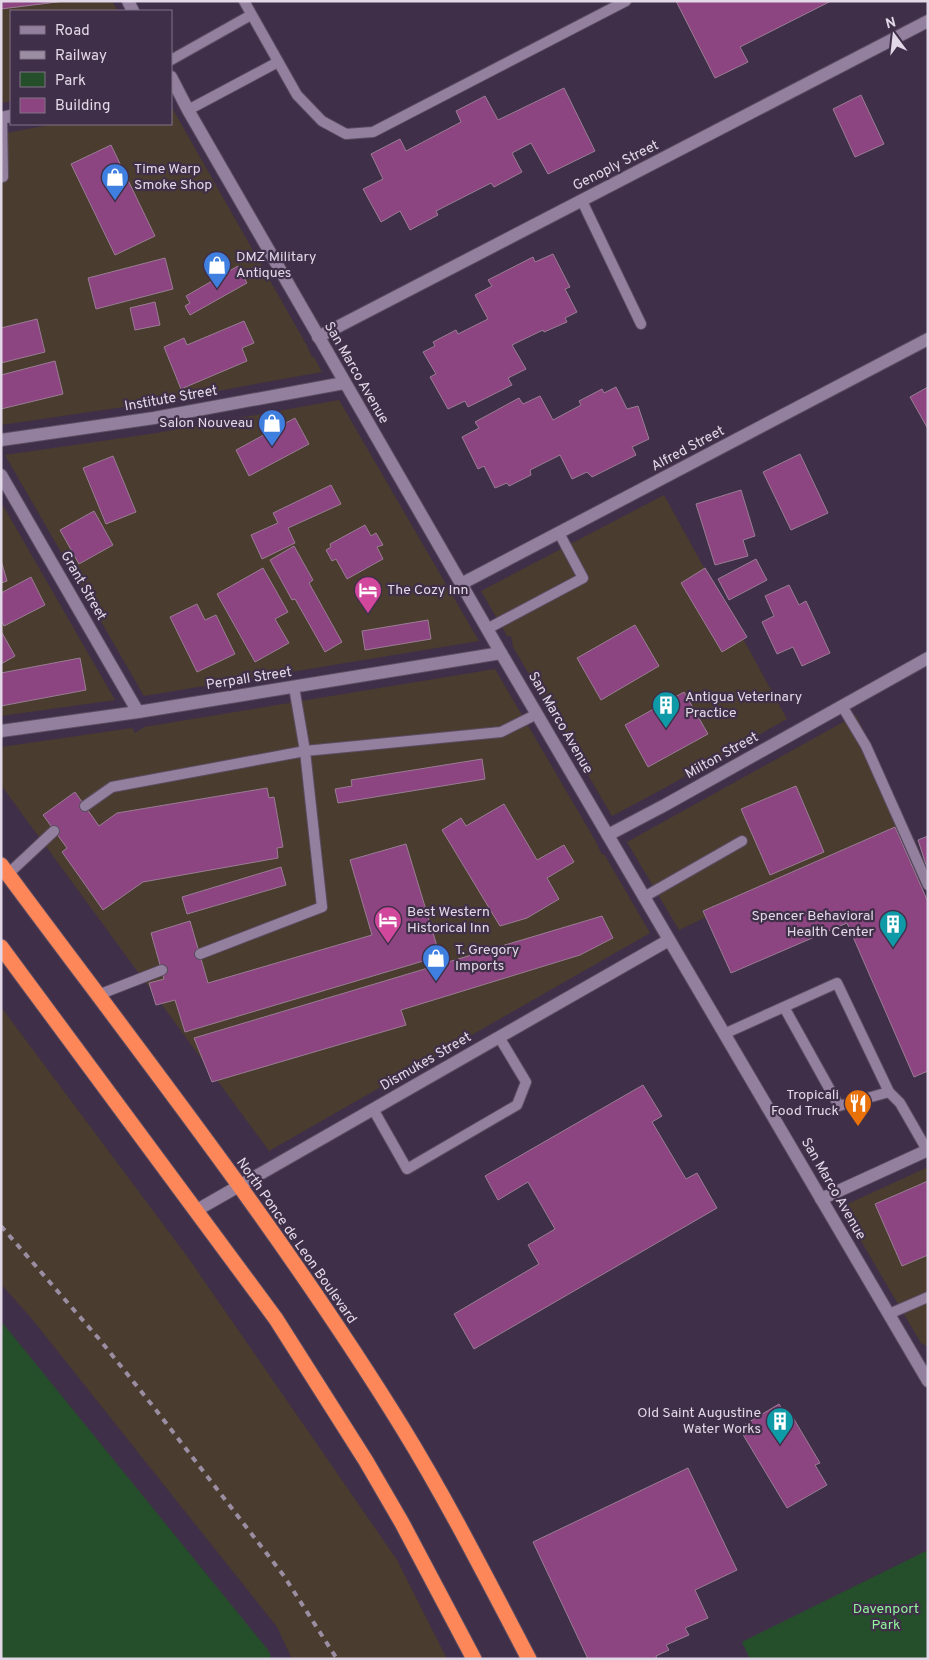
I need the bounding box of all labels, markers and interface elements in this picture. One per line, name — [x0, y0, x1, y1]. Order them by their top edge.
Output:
legend — [10, 10, 172, 125]
north arrow — [869, 10, 919, 60]
text: N — [884, 14, 898, 33]
text: Road — [55, 22, 90, 41]
text: Railway — [55, 47, 107, 66]
text: Park — [55, 72, 86, 91]
text: Building — [55, 97, 110, 116]
street label: Genoply Street — [570, 137, 662, 195]
place label: Time Warp Smoke Shop — [134, 161, 212, 194]
shop icon: Time Warp Smoke Shop — [100, 162, 130, 201]
place label: DMZ Military Antiques — [236, 249, 316, 282]
shop icon: DMZ Military Antiques — [202, 250, 232, 289]
street label: San Marco Avenue — [320, 319, 392, 427]
street label: Institute Street — [123, 382, 219, 416]
shop icon: Salon Nouveau — [257, 408, 287, 447]
place label: Salon Nouveau — [159, 415, 253, 432]
street label: Alfred Street — [649, 423, 727, 475]
street label: Grant Street — [56, 548, 110, 624]
hotel icon: The Cozy Inn — [353, 575, 383, 614]
place label: The Cozy Inn — [387, 582, 468, 599]
street label: Perpall Street — [205, 664, 293, 694]
street label: San Marco Avenue — [524, 669, 596, 777]
place label: Antigua Veterinary Practice — [685, 689, 802, 722]
building icon: Antigua Veterinary Practice — [651, 690, 681, 729]
street label: Milton Street — [682, 729, 762, 783]
place label: Best Western Historical Inn — [407, 904, 490, 937]
hotel icon: Best Western Historical Inn — [373, 905, 403, 944]
place label: Spencer Behavioral Health Center — [751, 908, 875, 941]
building icon: Spencer Behavioral Health Center — [878, 909, 908, 948]
place label: T. Gregory Imports — [455, 942, 519, 975]
shop icon: T. Gregory Imports — [421, 943, 451, 982]
street label: Dismukes Street — [377, 1029, 475, 1095]
place label: Tropicali Food Truck — [771, 1087, 839, 1120]
restaurant icon: Tropicali Food Truck — [843, 1088, 873, 1127]
street label: San Marco Avenue — [797, 1135, 869, 1243]
street label: North Ponce de Leon Boulevard — [232, 1155, 360, 1327]
place label: Old Saint Augustine Water Works — [637, 1405, 761, 1438]
building icon: Old Saint Augustine Water Works — [765, 1406, 795, 1445]
park label: Davenport Park — [853, 1601, 919, 1634]

